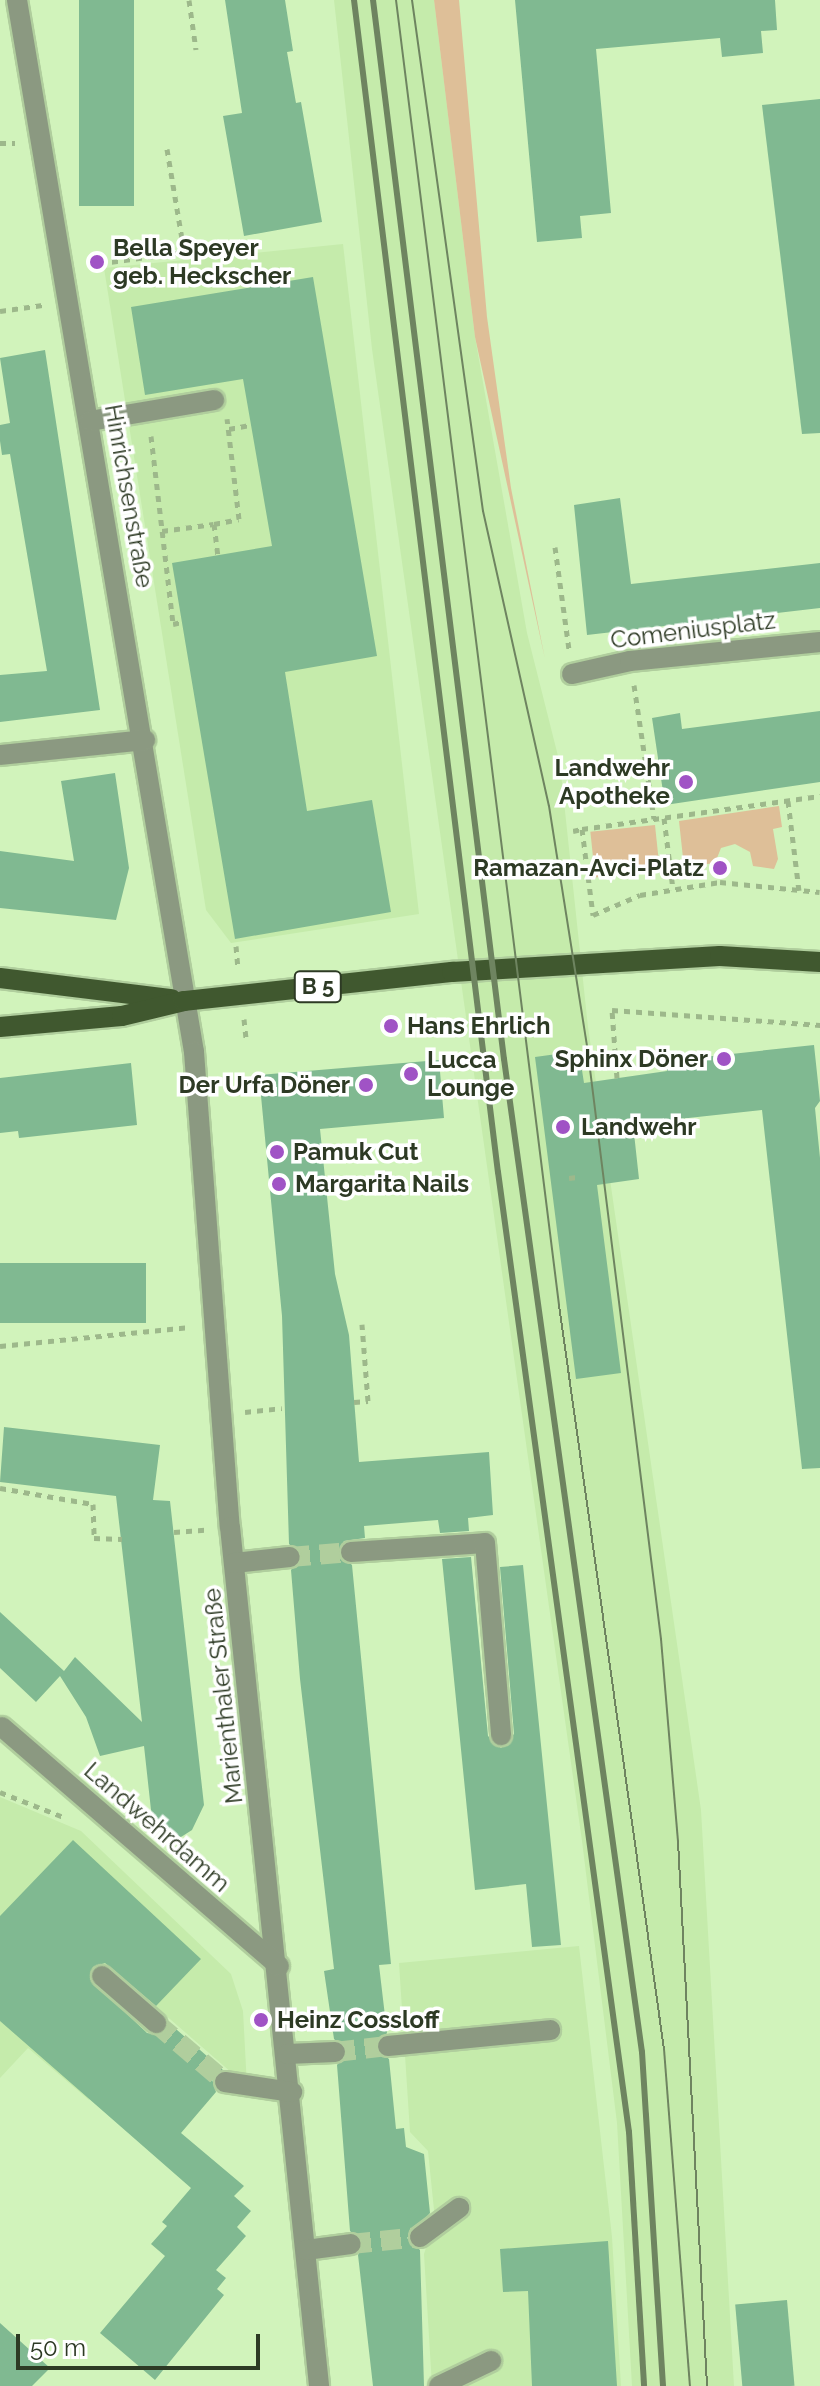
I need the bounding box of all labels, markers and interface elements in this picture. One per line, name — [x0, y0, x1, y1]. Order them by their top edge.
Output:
place label: Bella Speyer geb. Heckscher — [113, 234, 291, 290]
marker: Bella Speyer geb. Heckscher — [88, 253, 106, 271]
street label: Hinrichsenstraße — [99, 402, 159, 590]
street label: Comeniusplatz — [609, 606, 777, 654]
place label: Landwehr Apotheke — [554, 754, 670, 810]
marker: Landwehr Apotheke — [677, 773, 695, 791]
place label: Ramazan-Avci-Platz — [473, 854, 704, 882]
marker: Ramazan-Avci-Platz — [711, 859, 729, 877]
road number: B 5 — [292, 969, 344, 1005]
place label: Hans Ehrlich — [407, 1012, 551, 1040]
marker: Hans Ehrlich — [382, 1017, 400, 1035]
place label: Sphinx Döner — [555, 1045, 708, 1073]
place label: Lucca Lounge — [427, 1046, 514, 1102]
marker: Sphinx Döner — [715, 1050, 733, 1068]
marker: Lucca Lounge — [402, 1065, 420, 1083]
place label: Der Urfa Döner — [178, 1071, 350, 1099]
marker: Der Urfa Döner — [357, 1076, 375, 1094]
place label: Landwehr — [581, 1113, 697, 1141]
marker: Landwehr — [552, 1116, 574, 1138]
place label: Pamuk Cut — [293, 1138, 418, 1166]
marker: Pamuk Cut — [268, 1143, 286, 1161]
place label: Margarita Nails — [295, 1170, 469, 1198]
marker: Margarita Nails — [270, 1175, 288, 1193]
street label: Marienthaler Straße — [197, 1587, 249, 1805]
street label: Landwehrdamm — [78, 1756, 236, 1898]
place label: Heinz Cossloff — [277, 2006, 439, 2034]
marker: Heinz Cossloff — [252, 2011, 270, 2029]
scale bar — [20, 2318, 264, 2368]
text: 50 m — [30, 2333, 86, 2362]

